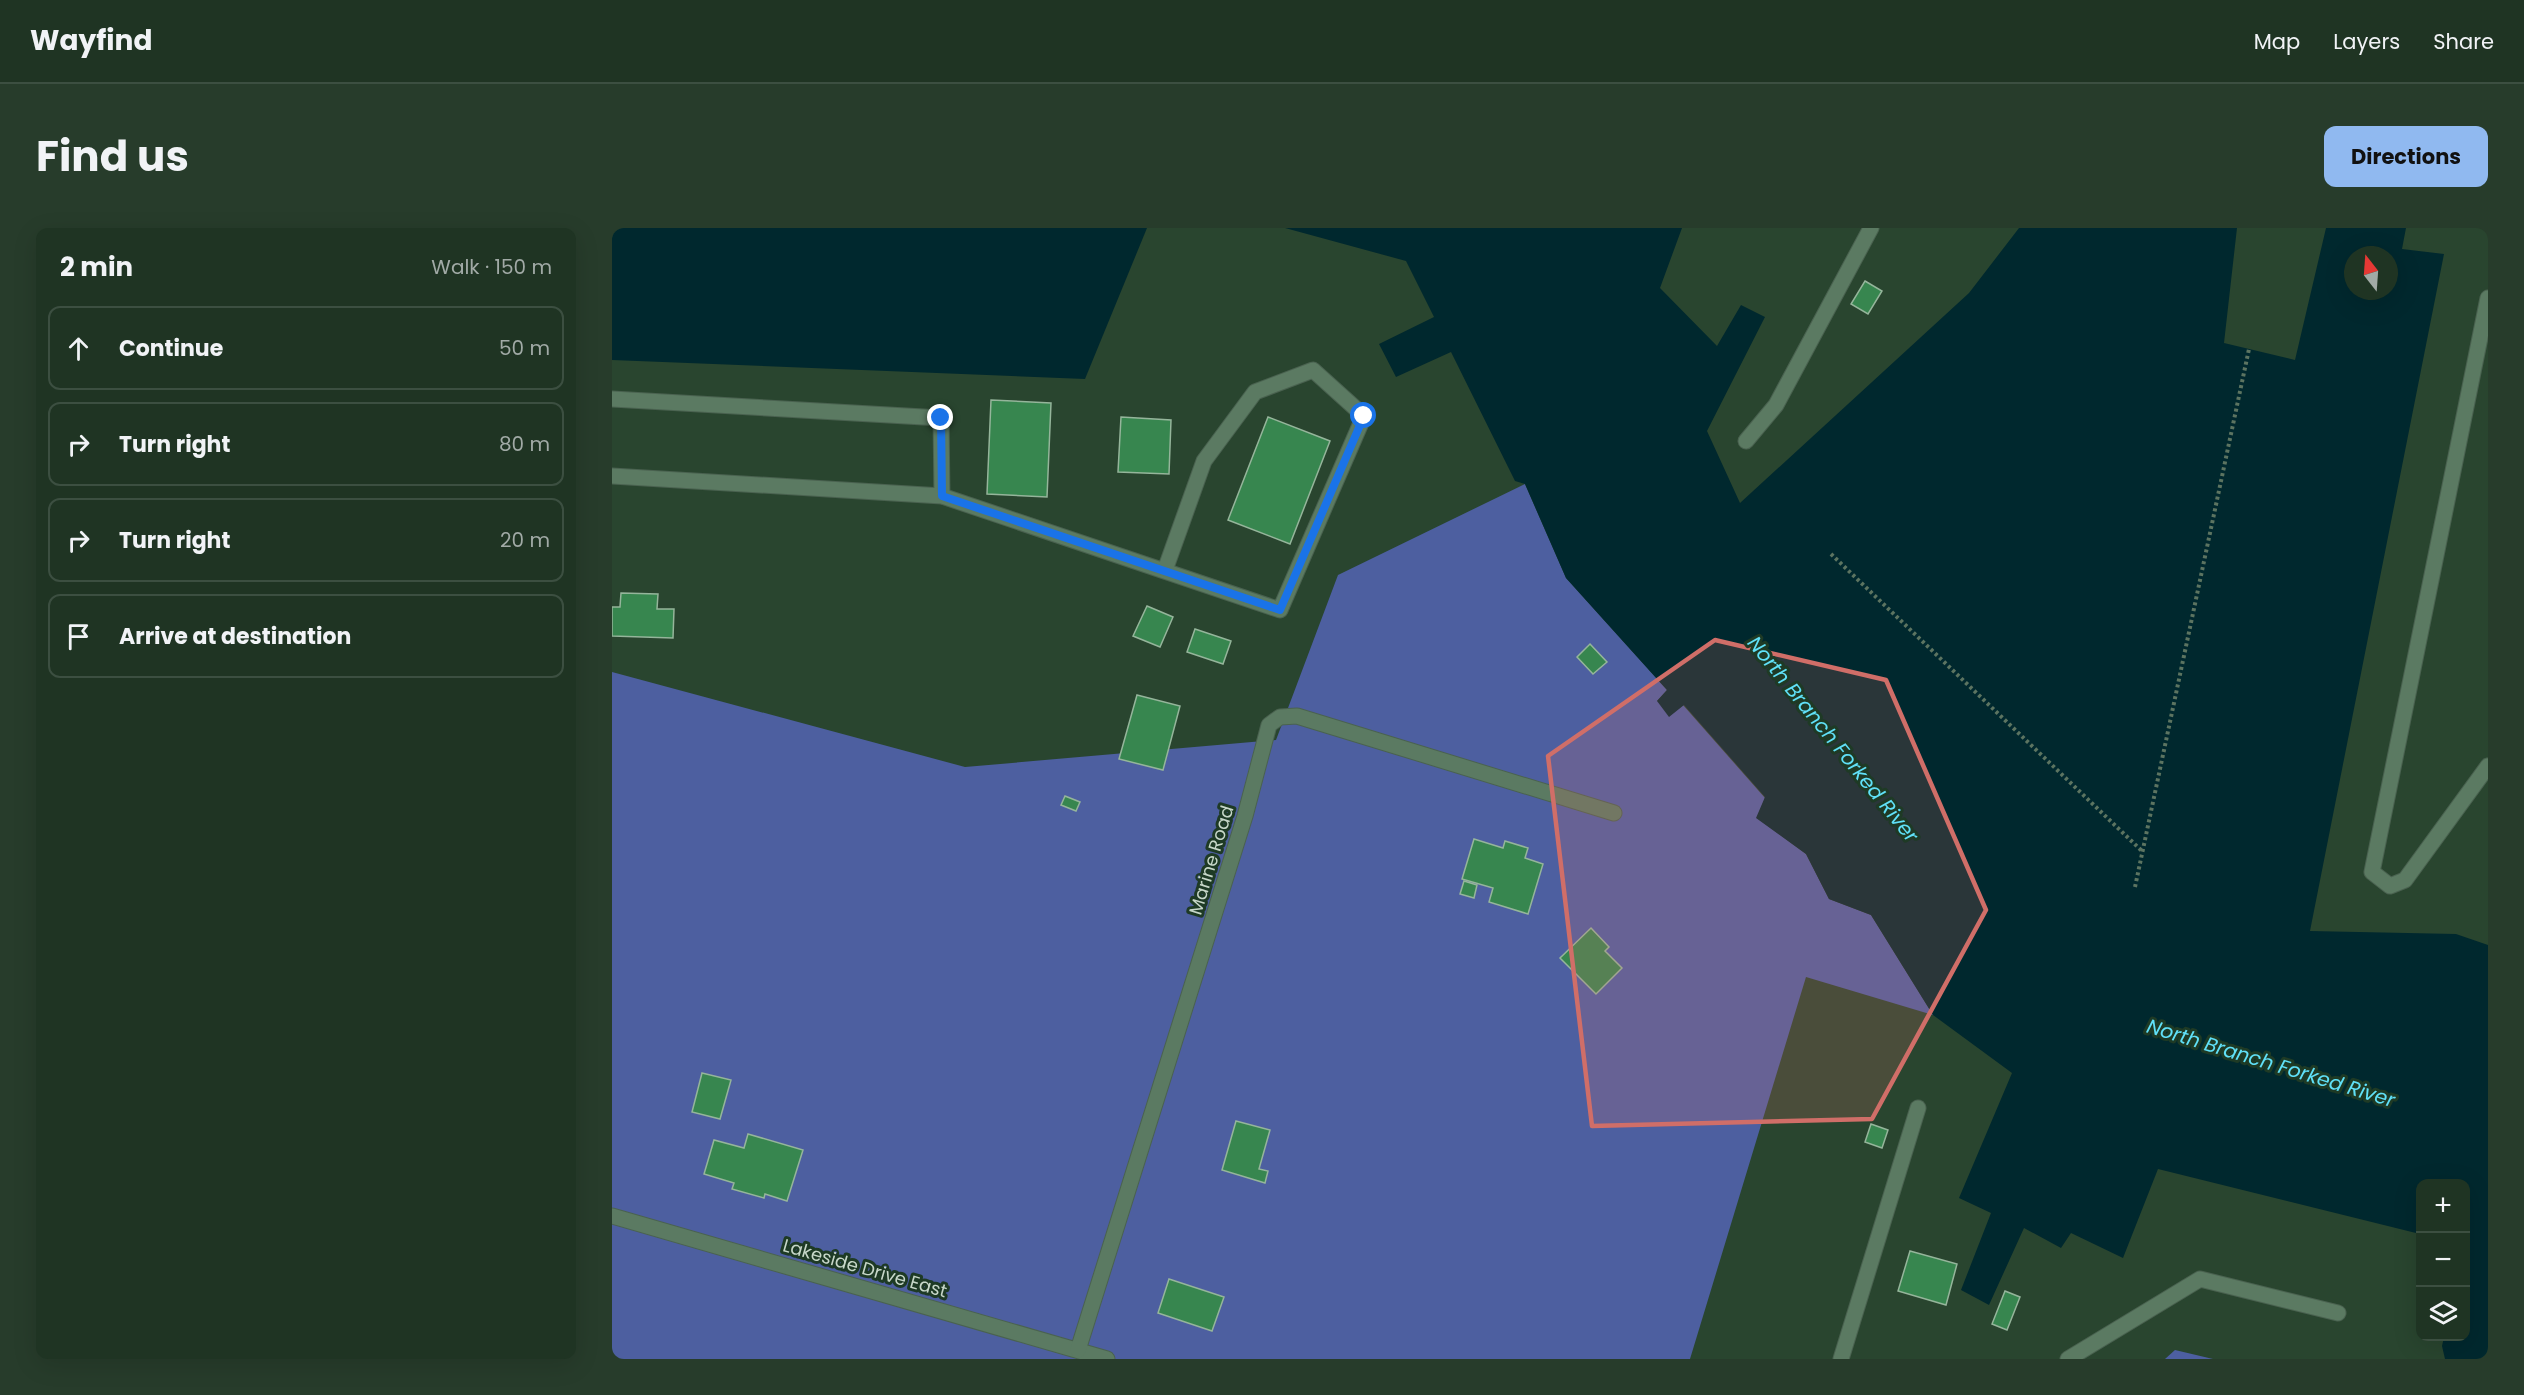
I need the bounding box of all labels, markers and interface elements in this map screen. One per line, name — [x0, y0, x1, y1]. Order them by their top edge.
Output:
text: Wayfind — [30, 21, 152, 60]
text: Map — [2254, 27, 2300, 56]
text: Layers — [2333, 27, 2400, 56]
text: Share — [2433, 27, 2494, 56]
button: Directions — [2324, 126, 2488, 187]
text: Find us — [36, 127, 189, 186]
north arrow — [2344, 246, 2398, 300]
text: 2 min — [60, 249, 133, 285]
text: Walk · 150 m — [431, 253, 552, 281]
icon: ahead — [62, 332, 95, 365]
text: Continue — [119, 333, 223, 364]
text: 50 m — [499, 334, 550, 362]
route start — [1350, 402, 1376, 428]
route end — [927, 404, 953, 430]
icon: right — [62, 428, 95, 461]
text: Turn right — [119, 429, 230, 460]
text: 80 m — [499, 430, 550, 458]
icon: right — [62, 524, 95, 557]
text: Turn right — [119, 525, 230, 556]
text: 20 m — [500, 526, 550, 554]
icon: arrive — [62, 620, 95, 653]
text: Arrive at destination — [119, 621, 351, 652]
water label: North Branch Forked River — [1741, 630, 1925, 848]
street label: Marine Road — [1183, 802, 1239, 918]
water label: North Branch Forked River — [2144, 1012, 2399, 1114]
map controls — [2416, 1179, 2470, 1341]
button: + — [2416, 1179, 2470, 1233]
street label: Lakeside Drive East — [780, 1233, 950, 1303]
button: − — [2416, 1233, 2470, 1287]
button: layers — [2416, 1287, 2470, 1341]

